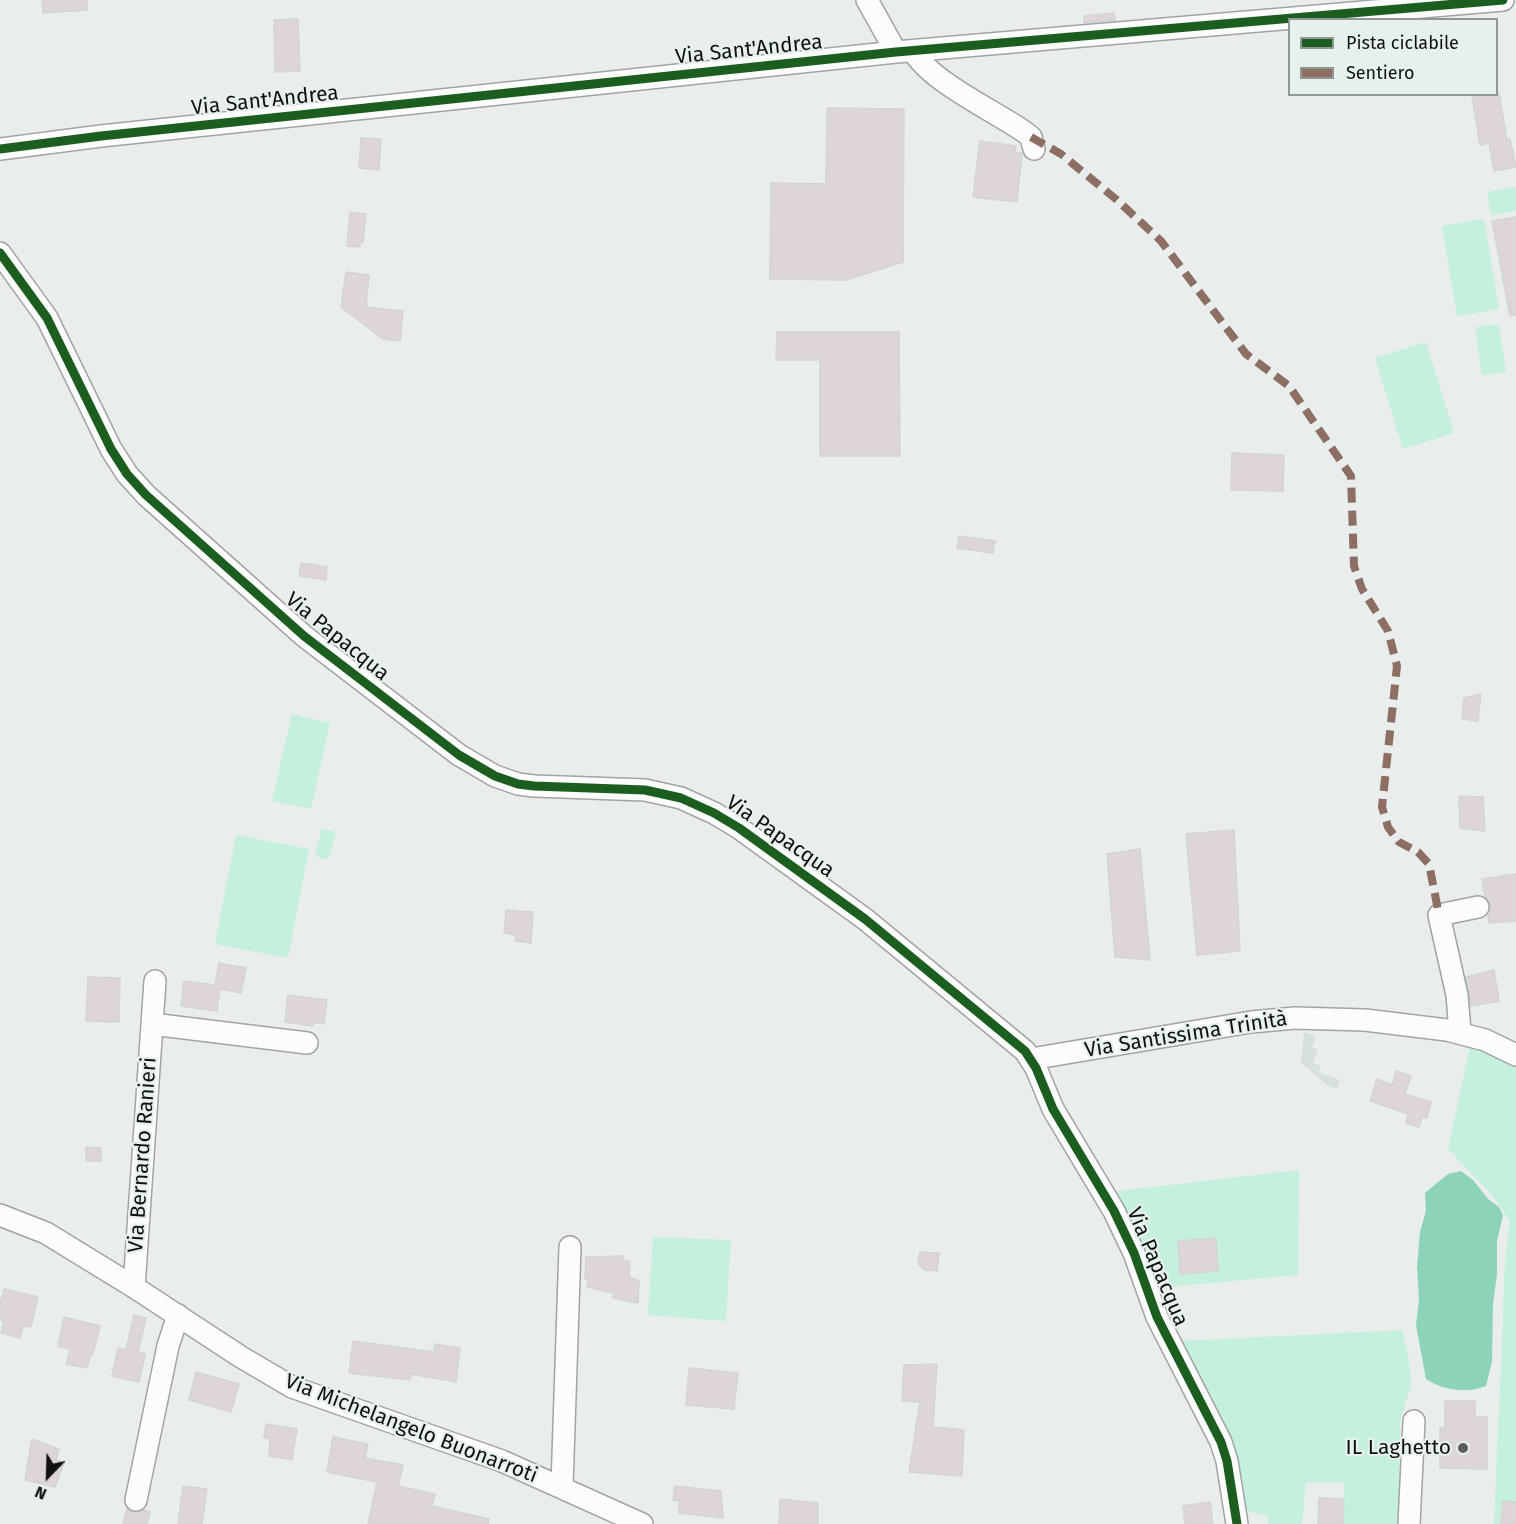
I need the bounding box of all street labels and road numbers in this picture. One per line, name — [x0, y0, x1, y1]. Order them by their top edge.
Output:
street label: Via Sant'Andrea — [674, 30, 824, 70]
street label: Via Sant'Andrea — [190, 81, 340, 121]
street label: Via Papacqua — [280, 587, 394, 687]
street label: Via Papacqua — [721, 790, 839, 884]
street label: Via Santissima Trinità — [1083, 1007, 1289, 1063]
street label: Via Bernardo Ranieri — [124, 1056, 162, 1254]
street label: Via Papacqua — [1121, 1204, 1193, 1330]
street label: Via Michelangelo Buonarroti — [281, 1369, 541, 1489]

